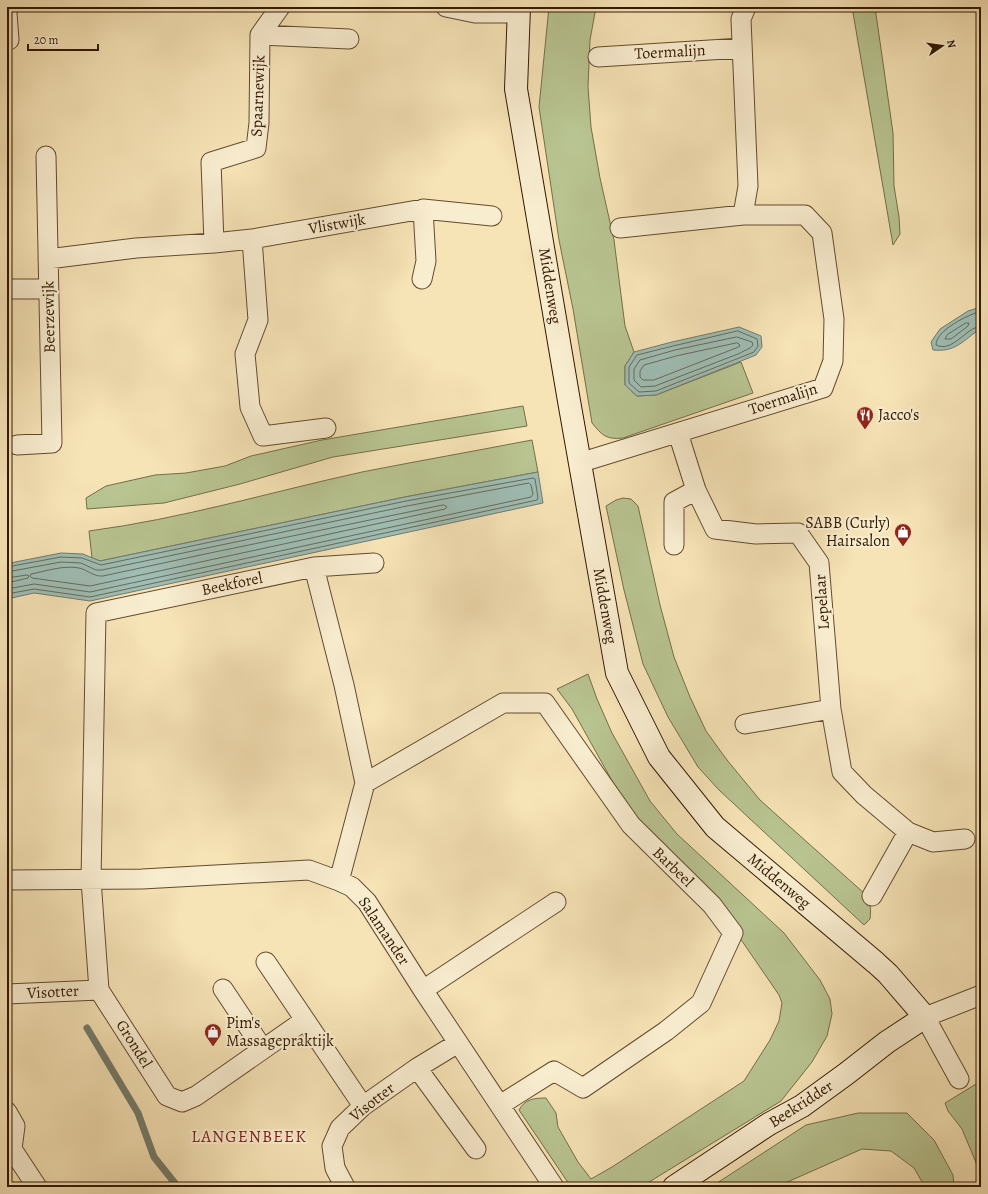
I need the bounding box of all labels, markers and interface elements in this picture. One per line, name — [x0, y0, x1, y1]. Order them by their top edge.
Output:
scale bar — [28, 26, 98, 52]
north arrow — [922, 26, 962, 66]
text: 20 m — [34, 32, 58, 48]
text: N — [943, 38, 959, 49]
street label: Toermalijn — [634, 39, 706, 65]
street label: Spaarnewijk — [246, 55, 270, 137]
street label: Vlistwijk — [306, 208, 367, 240]
street label: Middenweg — [533, 246, 567, 326]
street label: Beerzewijk — [37, 281, 61, 353]
street label: Toermalijn — [746, 377, 820, 420]
place label: Jacco's — [878, 404, 920, 426]
restaurant icon: Jacco's — [855, 405, 875, 430]
place label: SABB (Curly) Hairsalon — [805, 512, 890, 552]
shop icon: SABB (Curly) Hairsalon — [893, 522, 913, 547]
street label: Middenweg — [588, 566, 622, 646]
street label: Beekforel — [200, 567, 265, 601]
street label: Lepelaar — [809, 573, 835, 631]
street label: Barbeel — [648, 842, 699, 892]
street label: Middenweg — [743, 848, 815, 914]
street label: Salamander — [353, 892, 415, 970]
street label: Visotter — [26, 980, 79, 1004]
place label: Pim's Massagepraktijk — [226, 1012, 334, 1052]
street label: Grondel — [111, 1016, 157, 1072]
shop icon: Pim's Massagepraktijk — [203, 1022, 223, 1047]
street label: Beekridder — [764, 1075, 838, 1133]
street label: Visotter — [344, 1077, 399, 1127]
district label: LANGENBEEK — [191, 1125, 307, 1148]

